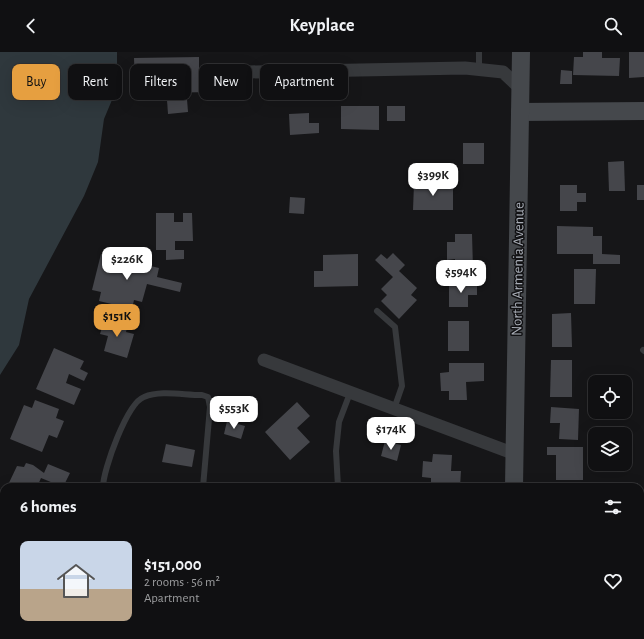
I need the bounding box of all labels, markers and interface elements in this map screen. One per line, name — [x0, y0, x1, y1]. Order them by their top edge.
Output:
icon: back — [20, 15, 42, 37]
icon: search — [602, 15, 624, 37]
text: Keyplace — [290, 17, 354, 35]
chip: Buy — [12, 64, 60, 100]
chip: Rent — [68, 64, 122, 100]
chip: Filters — [130, 64, 191, 100]
chip: New — [199, 64, 252, 100]
chip: Apartment — [260, 64, 348, 100]
pin: $399K — [405, 163, 461, 197]
text: $399K — [417, 169, 449, 182]
street label: North Armenia Avenue — [509, 202, 527, 336]
pin: $226K — [99, 247, 155, 281]
text: $226K — [111, 253, 143, 266]
pin: $594K — [433, 260, 489, 294]
text: $594K — [445, 266, 477, 279]
pin: $151K — [89, 304, 145, 338]
text: $151K — [103, 310, 131, 323]
map controls — [588, 375, 632, 471]
button: locate — [588, 375, 632, 419]
pin: $553K — [206, 396, 262, 430]
text: $553K — [219, 402, 249, 415]
pin: $174K — [363, 417, 419, 451]
text: $174K — [376, 423, 406, 436]
button: layers — [588, 427, 632, 471]
icon: filters — [602, 496, 624, 518]
text: 6 homes — [20, 498, 76, 515]
text: $151,000 — [144, 556, 202, 573]
icon: home — [52, 557, 100, 605]
icon: heart — [602, 570, 624, 592]
text: 2 rooms · 56 m² — [144, 576, 220, 589]
text: Apartment — [144, 592, 199, 605]

